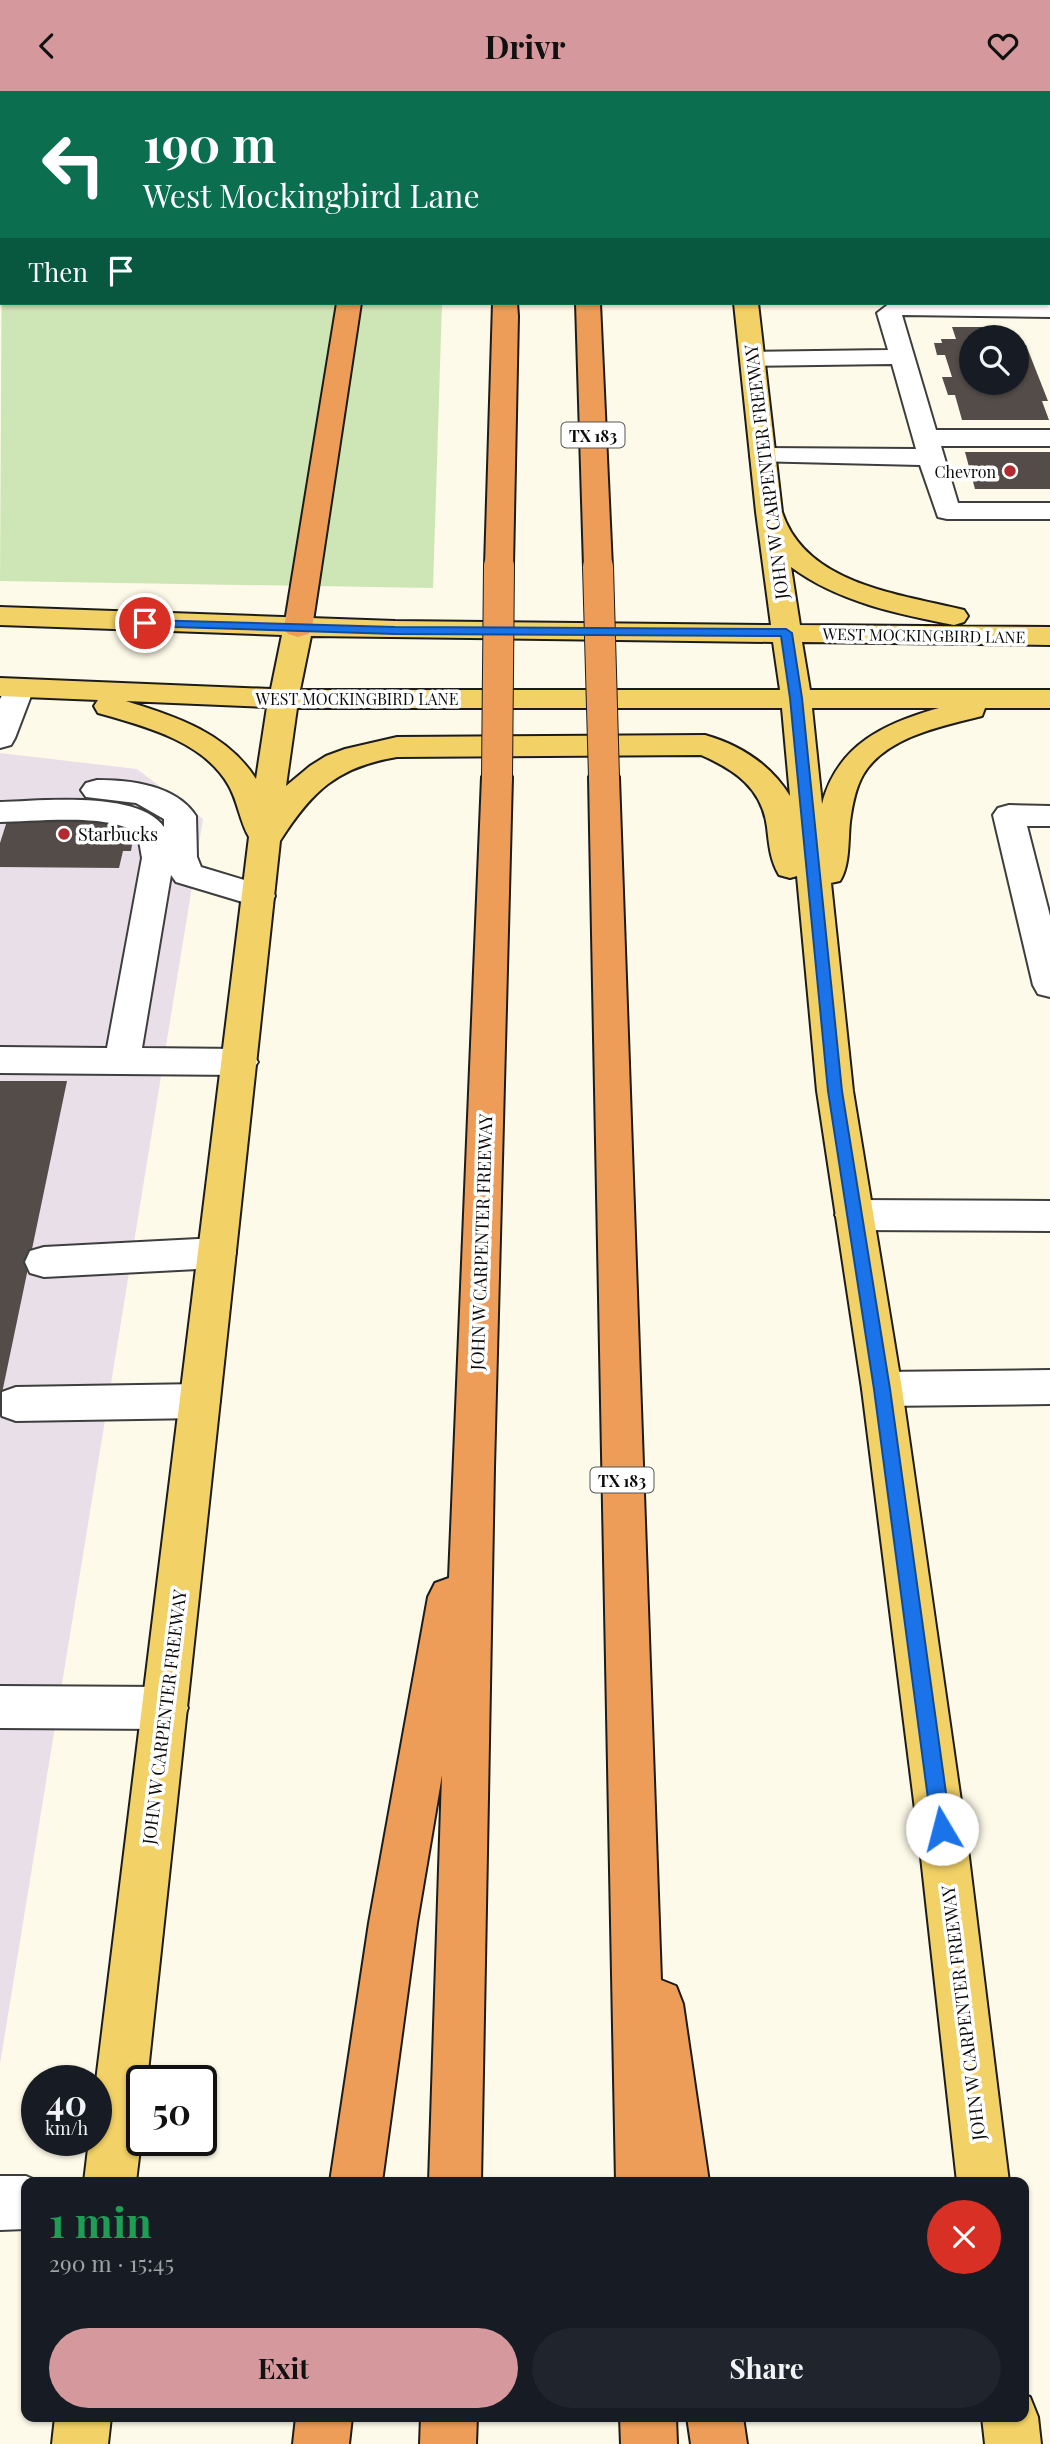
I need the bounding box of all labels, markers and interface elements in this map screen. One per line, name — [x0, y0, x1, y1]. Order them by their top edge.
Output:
text: Drivr — [485, 24, 565, 67]
icon: back — [28, 27, 66, 65]
icon: heart — [984, 27, 1022, 65]
text: 190 m — [143, 110, 276, 175]
icon: left — [28, 119, 119, 210]
text: West Mockingbird Lane — [143, 173, 480, 216]
icon: arrive — [102, 252, 140, 290]
text: Then — [28, 254, 88, 289]
map controls — [959, 325, 1029, 395]
button: search — [959, 325, 1029, 395]
street label: JOHN W CARPENTER FREEWAY — [738, 343, 794, 602]
road number: TX 183 — [562, 423, 624, 447]
place label: Chevron — [935, 461, 996, 482]
marker: Chevron — [1002, 463, 1018, 479]
pin — [115, 593, 175, 653]
icon: arrive — [126, 604, 164, 642]
street label: WEST MOCKINGBIRD LANE — [821, 623, 1026, 647]
street label: WEST MOCKINGBIRD LANE — [255, 688, 458, 709]
place label: Starbucks — [78, 822, 158, 846]
marker: Starbucks — [56, 826, 72, 842]
street label: JOHN W CARPENTER FREEWAY — [464, 1113, 497, 1372]
road number: TX 183 — [590, 1467, 654, 1492]
street label: JOHN W CARPENTER FREEWAY — [136, 1588, 192, 1847]
position arrow — [905, 1792, 979, 1866]
street label: JOHN W CARPENTER FREEWAY — [935, 1884, 991, 2143]
speed limit sign: 50 — [126, 2065, 217, 2156]
text: 40 — [46, 2078, 87, 2125]
text: km/h — [45, 2116, 88, 2140]
text: 1 min — [49, 2193, 152, 2249]
button: close — [927, 2200, 1001, 2274]
text: 290 m · 15:45 — [49, 2247, 174, 2278]
button: Exit — [49, 2328, 518, 2408]
button: Share — [532, 2328, 1001, 2408]

